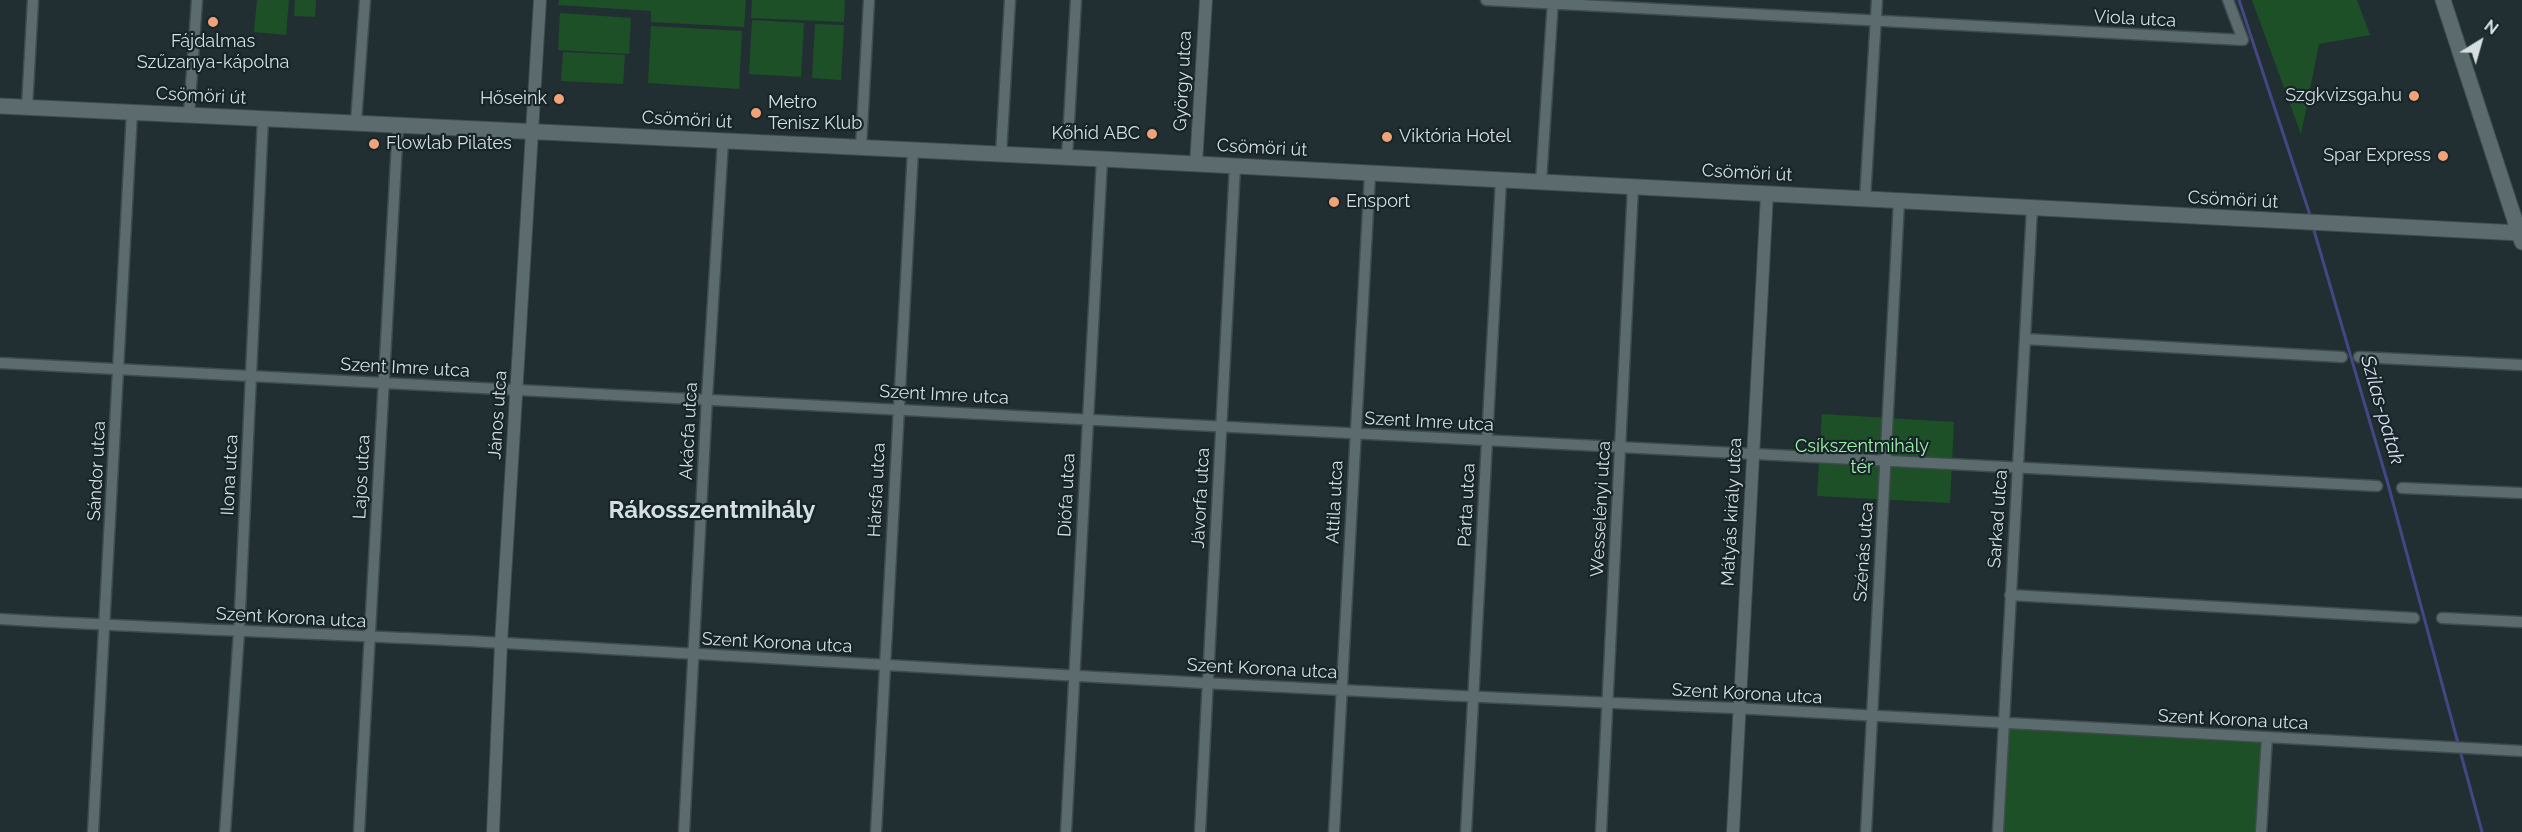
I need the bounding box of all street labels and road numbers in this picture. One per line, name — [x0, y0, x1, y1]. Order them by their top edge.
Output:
street label: Viola utca — [2093, 6, 2177, 32]
street label: György utca — [1170, 30, 1196, 132]
street label: Csömöri út — [155, 83, 247, 109]
street label: Csömöri út — [641, 107, 733, 133]
street label: Csömöri út — [1216, 135, 1308, 161]
street label: Csömöri út — [1701, 160, 1793, 186]
street label: Csömöri út — [2187, 187, 2279, 213]
street label: Szent Imre utca — [340, 354, 470, 382]
street label: János utca — [484, 370, 512, 460]
street label: Szent Imre utca — [879, 381, 1009, 409]
street label: Akácfa utca — [676, 382, 702, 480]
street label: Szent Imre utca — [1364, 408, 1494, 436]
street label: Sándor utca — [84, 420, 110, 522]
street label: Ilona utca — [217, 434, 243, 516]
street label: Lajos utca — [349, 434, 375, 520]
street label: Mátyás király utca — [1717, 437, 1747, 587]
street label: Wesselényi utca — [1587, 440, 1615, 578]
street label: Hársfa utca — [864, 442, 890, 538]
street label: Jávorfa utca — [1188, 447, 1214, 549]
street label: Diófa utca — [1054, 453, 1080, 537]
street label: Attila utca — [1322, 460, 1348, 544]
street label: Párta utca — [1454, 463, 1480, 547]
street label: Sarkad utca — [1984, 469, 2012, 569]
street label: Szénás utca — [1850, 501, 1878, 603]
street label: Szent Korona utca — [215, 603, 367, 633]
street label: Szent Korona utca — [701, 628, 853, 658]
street label: Szent Korona utca — [1186, 654, 1338, 684]
street label: Szent Korona utca — [1671, 679, 1823, 709]
street label: Szent Korona utca — [2157, 705, 2309, 735]

